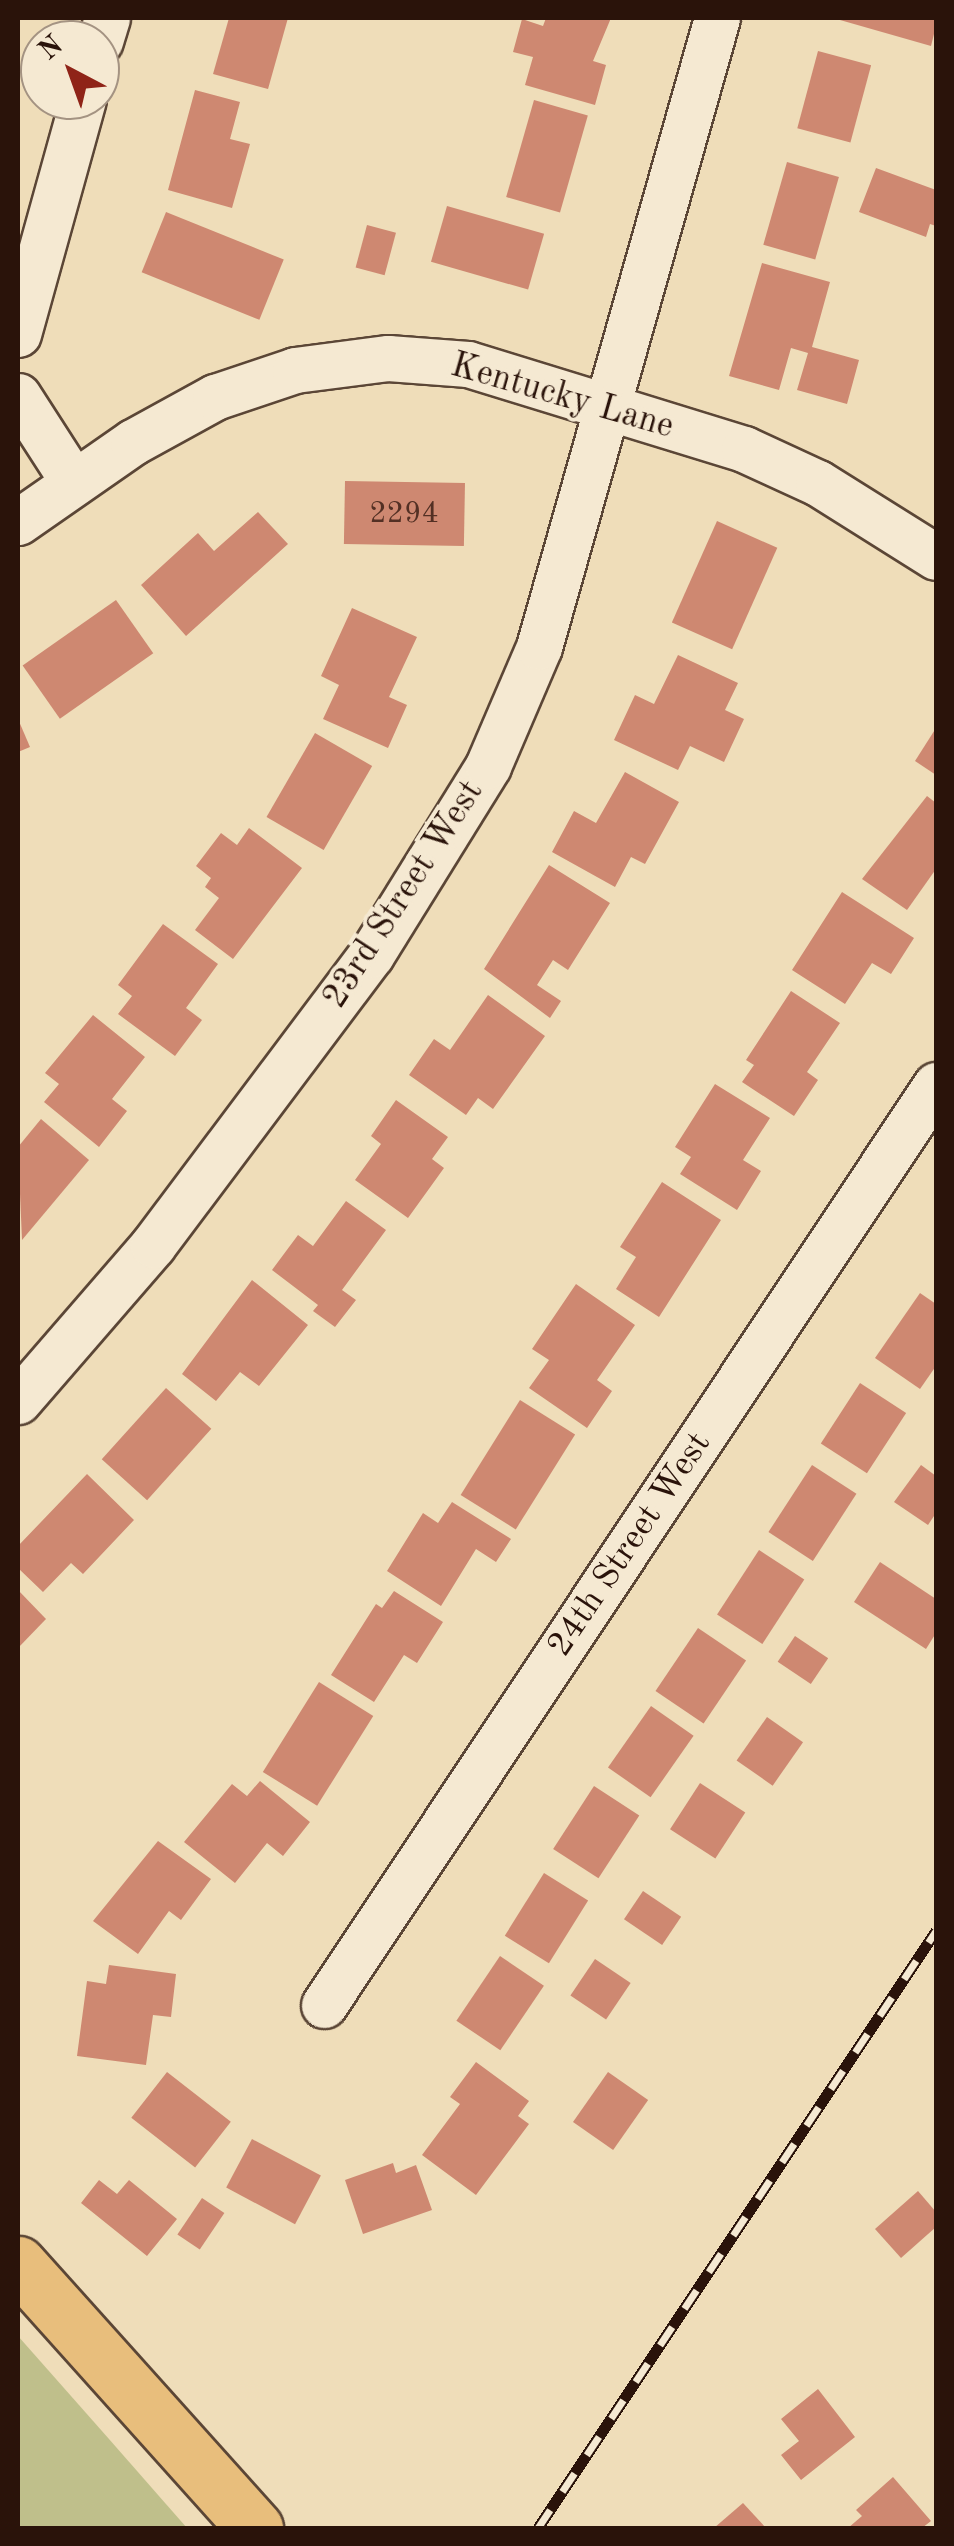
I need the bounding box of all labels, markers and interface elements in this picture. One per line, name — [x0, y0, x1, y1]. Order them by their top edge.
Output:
north arrow — [20, 20, 120, 120]
text: N — [34, 31, 69, 66]
street label: Kentucky Lane — [446, 345, 678, 449]
house number: 2294 — [369, 496, 439, 532]
street label: 23rd Street West — [315, 773, 493, 1017]
street label: 24th Street West — [539, 1425, 721, 1665]

